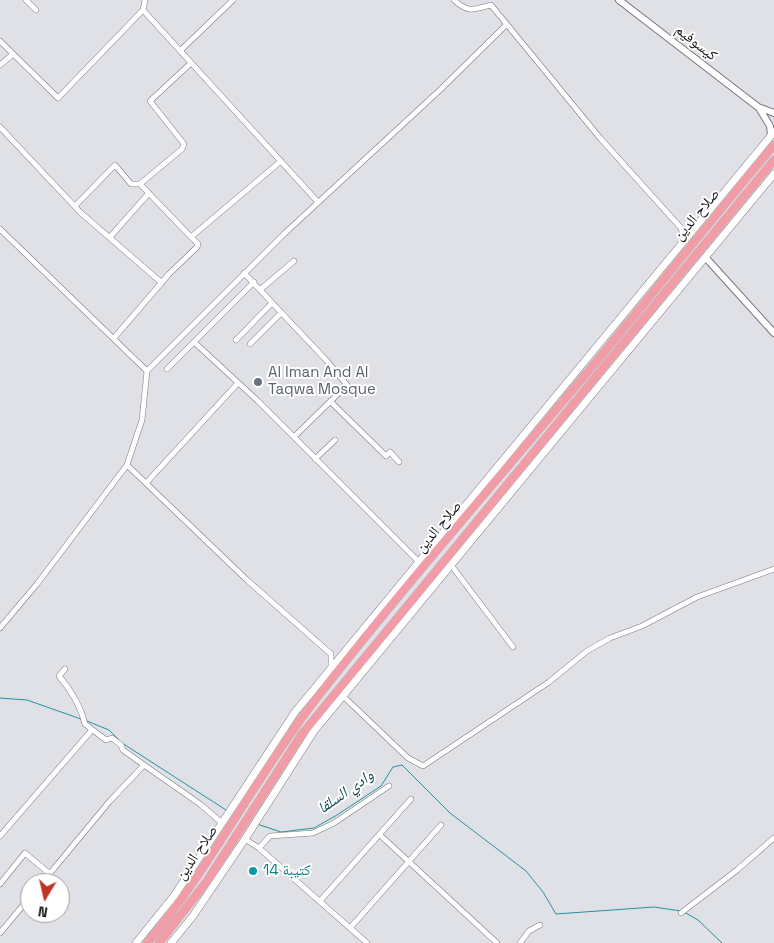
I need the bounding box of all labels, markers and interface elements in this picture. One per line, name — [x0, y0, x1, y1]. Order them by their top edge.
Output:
street label: كيسوفيم — [671, 21, 721, 65]
street label: صلاح الدين — [670, 185, 724, 245]
place label: Al Iman And Al Taqwa Mosque — [268, 364, 376, 399]
marker: Al Iman And Al Taqwa Mosque — [252, 376, 264, 388]
street label: صلاح الدين — [412, 497, 466, 557]
water label: وادي السلقا — [314, 766, 378, 818]
street label: صلاح الدين — [172, 822, 222, 884]
place label: كتيبة 14 — [263, 862, 311, 880]
marker: كتيبة 14 — [247, 865, 259, 877]
north arrow — [20, 873, 70, 923]
text: N — [37, 902, 49, 921]

